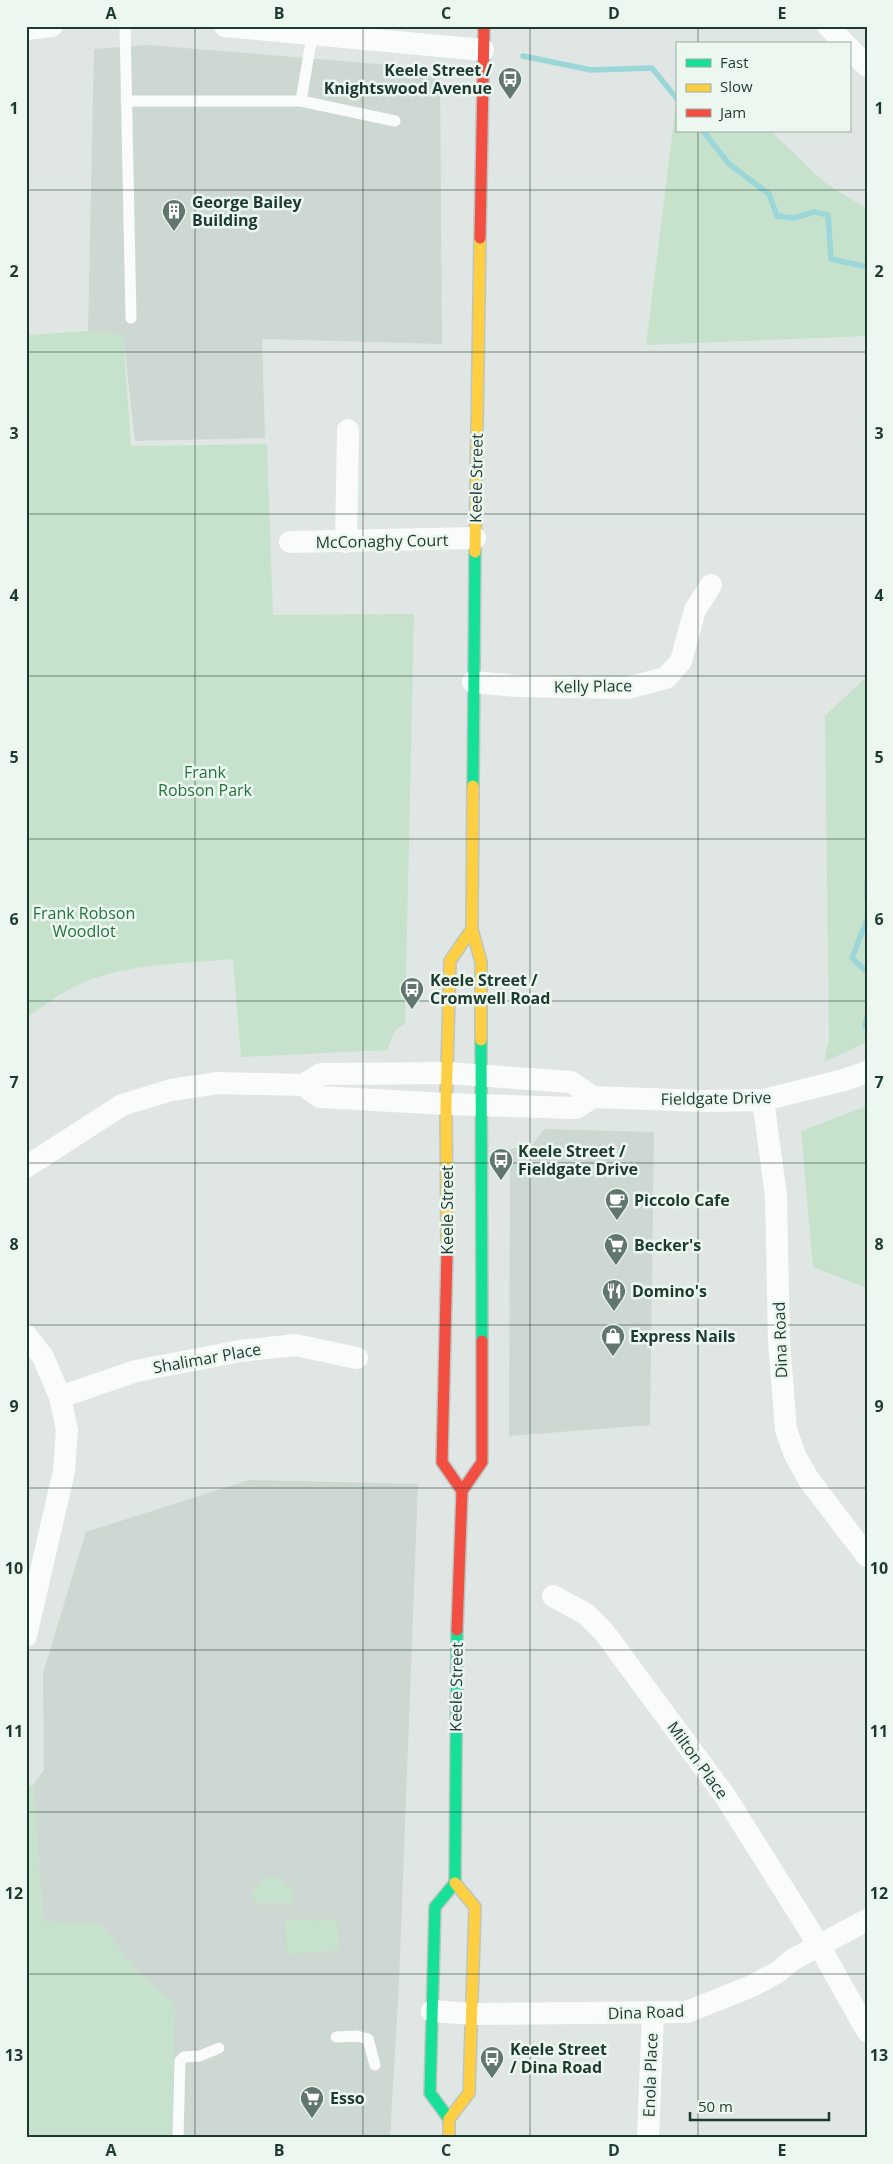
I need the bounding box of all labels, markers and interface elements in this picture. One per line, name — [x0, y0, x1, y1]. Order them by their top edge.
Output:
text: A — [105, 2, 117, 24]
text: B — [274, 2, 284, 24]
text: C — [441, 2, 451, 24]
text: D — [608, 2, 620, 24]
text: E — [778, 2, 787, 24]
legend — [676, 42, 850, 132]
text: Fast — [720, 52, 749, 72]
place label: Keele Street / Knightswood Avenue — [324, 59, 492, 99]
bus stop icon: Keele Street / Knightswood Avenue — [497, 66, 523, 100]
text: Slow — [720, 76, 753, 96]
text: 1 — [9, 97, 19, 119]
text: 1 — [874, 97, 884, 119]
text: Jam — [718, 102, 746, 122]
place label: George Bailey Building — [192, 191, 302, 231]
building icon: George Bailey Building — [161, 198, 187, 232]
text: 2 — [9, 260, 19, 282]
text: 2 — [874, 260, 884, 282]
text: 3 — [9, 422, 19, 444]
text: 3 — [874, 422, 884, 444]
street label: Keele Street — [464, 433, 488, 523]
street label: McConaghy Court — [315, 529, 449, 553]
text: 4 — [9, 584, 19, 606]
text: 4 — [874, 584, 884, 606]
street label: Kelly Place — [554, 674, 632, 698]
text: 5 — [9, 746, 19, 768]
text: 5 — [874, 746, 884, 768]
park label: Frank Robson Park — [158, 761, 253, 801]
park label: Frank Robson Woodlot — [33, 902, 135, 942]
text: 6 — [9, 908, 19, 930]
text: 6 — [874, 908, 884, 930]
place label: Keele Street / Cromwell Road — [430, 969, 550, 1009]
bus stop icon: Keele Street / Cromwell Road — [399, 976, 425, 1010]
text: 7 — [9, 1071, 19, 1093]
text: 7 — [874, 1071, 884, 1093]
street label: Fieldgate Drive — [660, 1086, 772, 1110]
place label: Keele Street / Fieldgate Drive — [518, 1140, 638, 1180]
bus stop icon: Keele Street / Fieldgate Drive — [488, 1147, 514, 1181]
street label: Keele Street — [436, 1165, 458, 1255]
cafe icon: Piccolo Cafe — [604, 1187, 630, 1221]
place label: Piccolo Cafe — [634, 1189, 730, 1211]
supermarket icon: Becker's — [603, 1232, 629, 1266]
text: 8 — [9, 1233, 19, 1255]
text: 8 — [874, 1233, 884, 1255]
place label: Becker's — [634, 1234, 701, 1256]
restaurant icon: Domino's — [601, 1278, 627, 1312]
place label: Domino's — [632, 1280, 707, 1302]
street label: Dina Road — [768, 1301, 792, 1379]
shop icon: Express Nails — [600, 1323, 626, 1357]
place label: Express Nails — [630, 1325, 736, 1347]
street label: Shalimar Place — [151, 1338, 263, 1378]
text: 9 — [9, 1395, 19, 1417]
text: 9 — [874, 1395, 884, 1417]
text: 10 — [5, 1557, 23, 1579]
text: 10 — [870, 1557, 888, 1579]
street label: Keele Street — [444, 1642, 468, 1732]
street label: Milton Place — [662, 1717, 734, 1803]
text: 11 — [5, 1720, 23, 1742]
text: 11 — [870, 1720, 888, 1742]
text: 12 — [5, 1882, 23, 1904]
text: 12 — [870, 1882, 888, 1904]
street label: Dina Road — [607, 2000, 685, 2024]
street label: Enola Place — [638, 2032, 662, 2118]
place label: Keele Street / Dina Road — [510, 2038, 607, 2078]
text: 13 — [5, 2044, 23, 2066]
text: 13 — [870, 2044, 888, 2066]
bus stop icon: Keele Street / Dina Road — [479, 2045, 505, 2079]
supermarket icon: Esso — [299, 2085, 325, 2119]
place label: Esso — [330, 2087, 365, 2109]
scale bar — [690, 2089, 829, 2121]
text: 50 m — [698, 2096, 733, 2116]
text: A — [105, 2139, 117, 2161]
text: B — [274, 2139, 284, 2161]
text: C — [441, 2139, 451, 2161]
text: D — [608, 2139, 620, 2161]
text: E — [778, 2139, 787, 2161]

